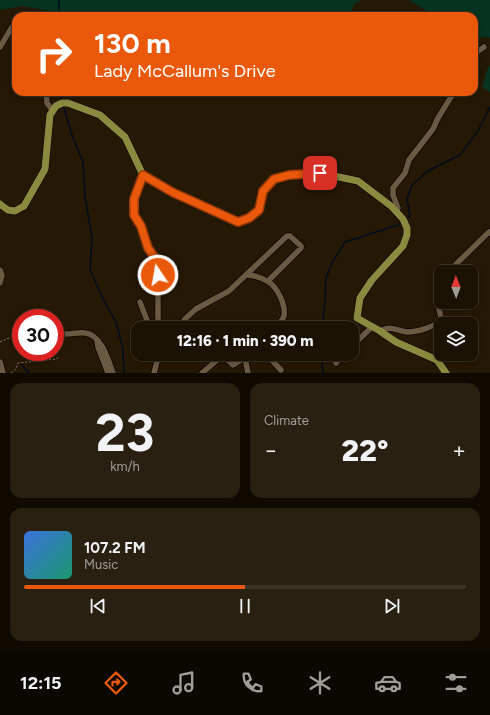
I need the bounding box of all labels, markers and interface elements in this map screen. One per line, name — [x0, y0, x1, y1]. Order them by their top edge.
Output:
text: 130 m — [94, 26, 171, 60]
icon: right — [28, 28, 80, 80]
text: Lady McCallum's Drive — [94, 60, 275, 82]
pin — [303, 156, 337, 190]
icon: arrive — [309, 162, 331, 184]
position arrow — [137, 254, 179, 296]
north arrow — [434, 265, 478, 309]
map controls — [434, 265, 478, 361]
speed limit sign: 30 — [12, 309, 64, 361]
button: layers — [434, 317, 478, 361]
text: 12:16 · 1 min · 390 m — [177, 332, 313, 350]
text: 23 — [95, 402, 155, 464]
text: Climate — [264, 413, 309, 428]
text: 22° — [342, 432, 388, 469]
text: − — [264, 437, 278, 464]
text: + — [452, 437, 466, 464]
text: km/h — [110, 459, 140, 474]
text: 107.2 FM — [84, 539, 146, 557]
text: Music — [84, 557, 118, 572]
icon: previous — [87, 595, 109, 617]
icon: pause — [234, 595, 256, 617]
icon: next — [381, 595, 403, 617]
icon: directions — [102, 669, 130, 697]
icon: music — [170, 669, 198, 697]
icon: phone — [238, 669, 266, 697]
icon: climate — [306, 669, 334, 697]
icon: car — [374, 669, 402, 697]
icon: filters — [442, 669, 470, 697]
text: 12:15 — [20, 672, 62, 694]

